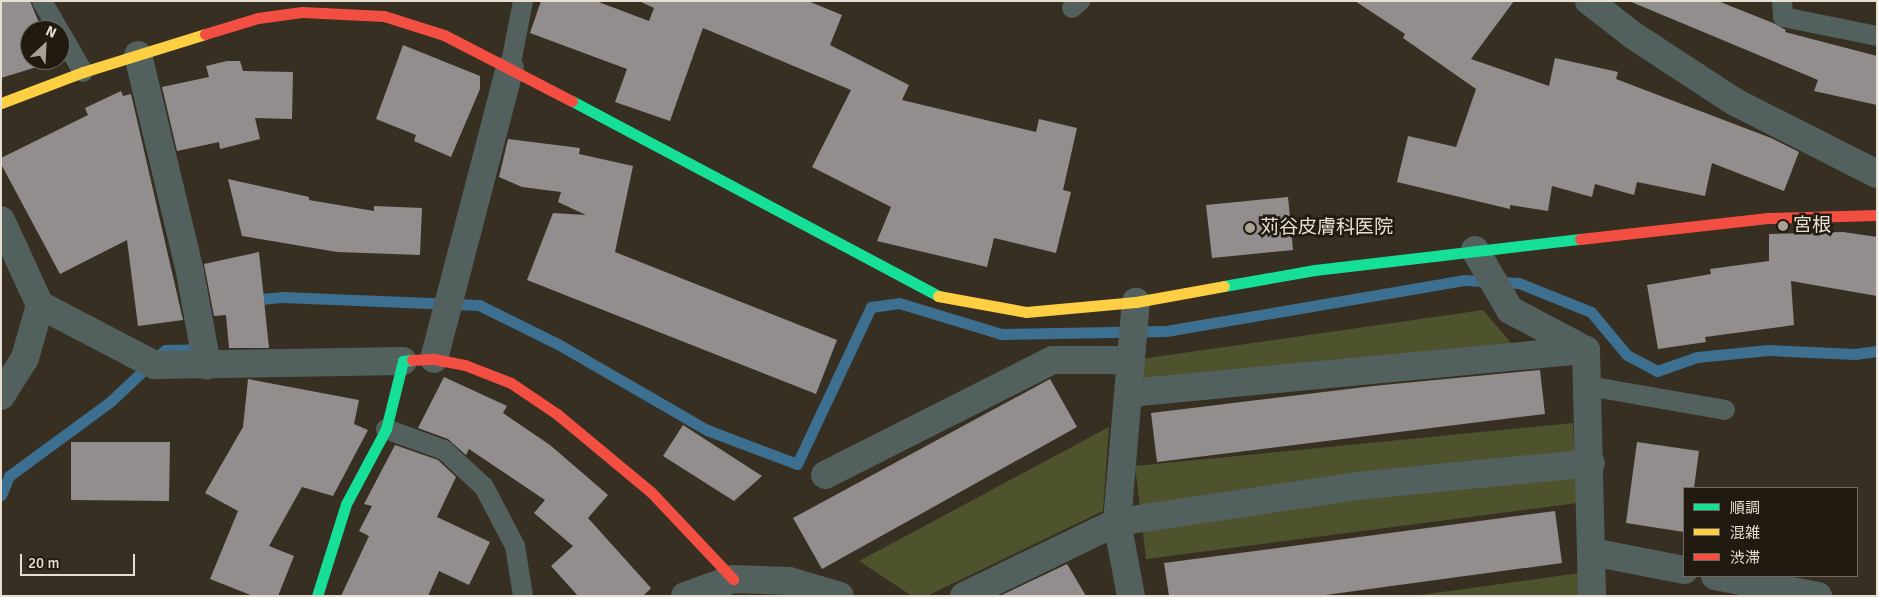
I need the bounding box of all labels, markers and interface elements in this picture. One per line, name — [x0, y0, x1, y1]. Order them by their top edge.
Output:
north arrow — [20, 20, 70, 70]
text: N — [43, 22, 59, 42]
place label: 宮根 — [1793, 215, 1831, 237]
place label: 苅谷皮膚科医院 — [1260, 217, 1393, 239]
marker: 宮根 — [1777, 220, 1789, 232]
marker: 苅谷皮膚科医院 — [1244, 222, 1256, 234]
legend — [1683, 487, 1858, 577]
text: 順調 — [1730, 499, 1760, 517]
text: 混雑 — [1730, 524, 1760, 542]
scale bar — [22, 544, 138, 576]
text: 渋滞 — [1730, 549, 1760, 567]
text: 20 m — [28, 554, 59, 572]

